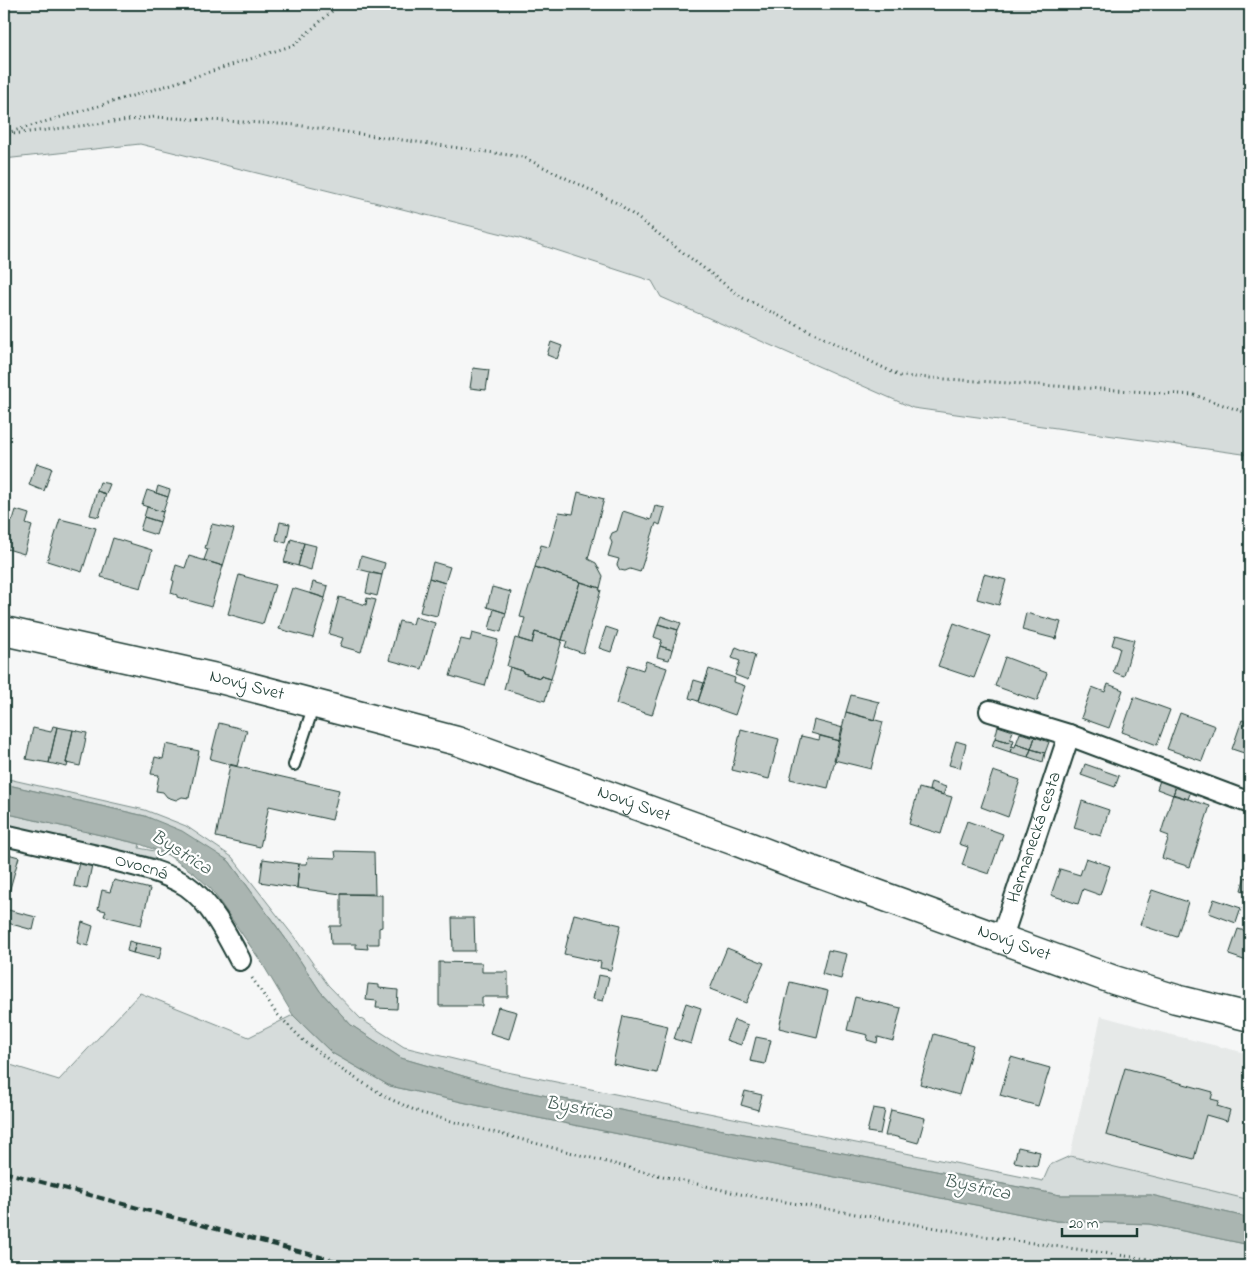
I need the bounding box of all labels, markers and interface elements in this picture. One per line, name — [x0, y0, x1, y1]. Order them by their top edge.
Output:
street label: Nový Svet — [207, 664, 287, 708]
street label: Harmanecká cesta — [1001, 768, 1069, 907]
street label: Nový Svet — [593, 779, 674, 830]
water label: Bystrica — [145, 824, 217, 883]
street label: Ovocná — [112, 848, 172, 888]
street label: Nový Svet — [974, 918, 1054, 969]
water label: Bystrica — [543, 1090, 615, 1128]
water label: Bystrica — [941, 1168, 1013, 1208]
scale bar — [1062, 1205, 1136, 1237]
text: 20 m — [1069, 1213, 1099, 1235]

